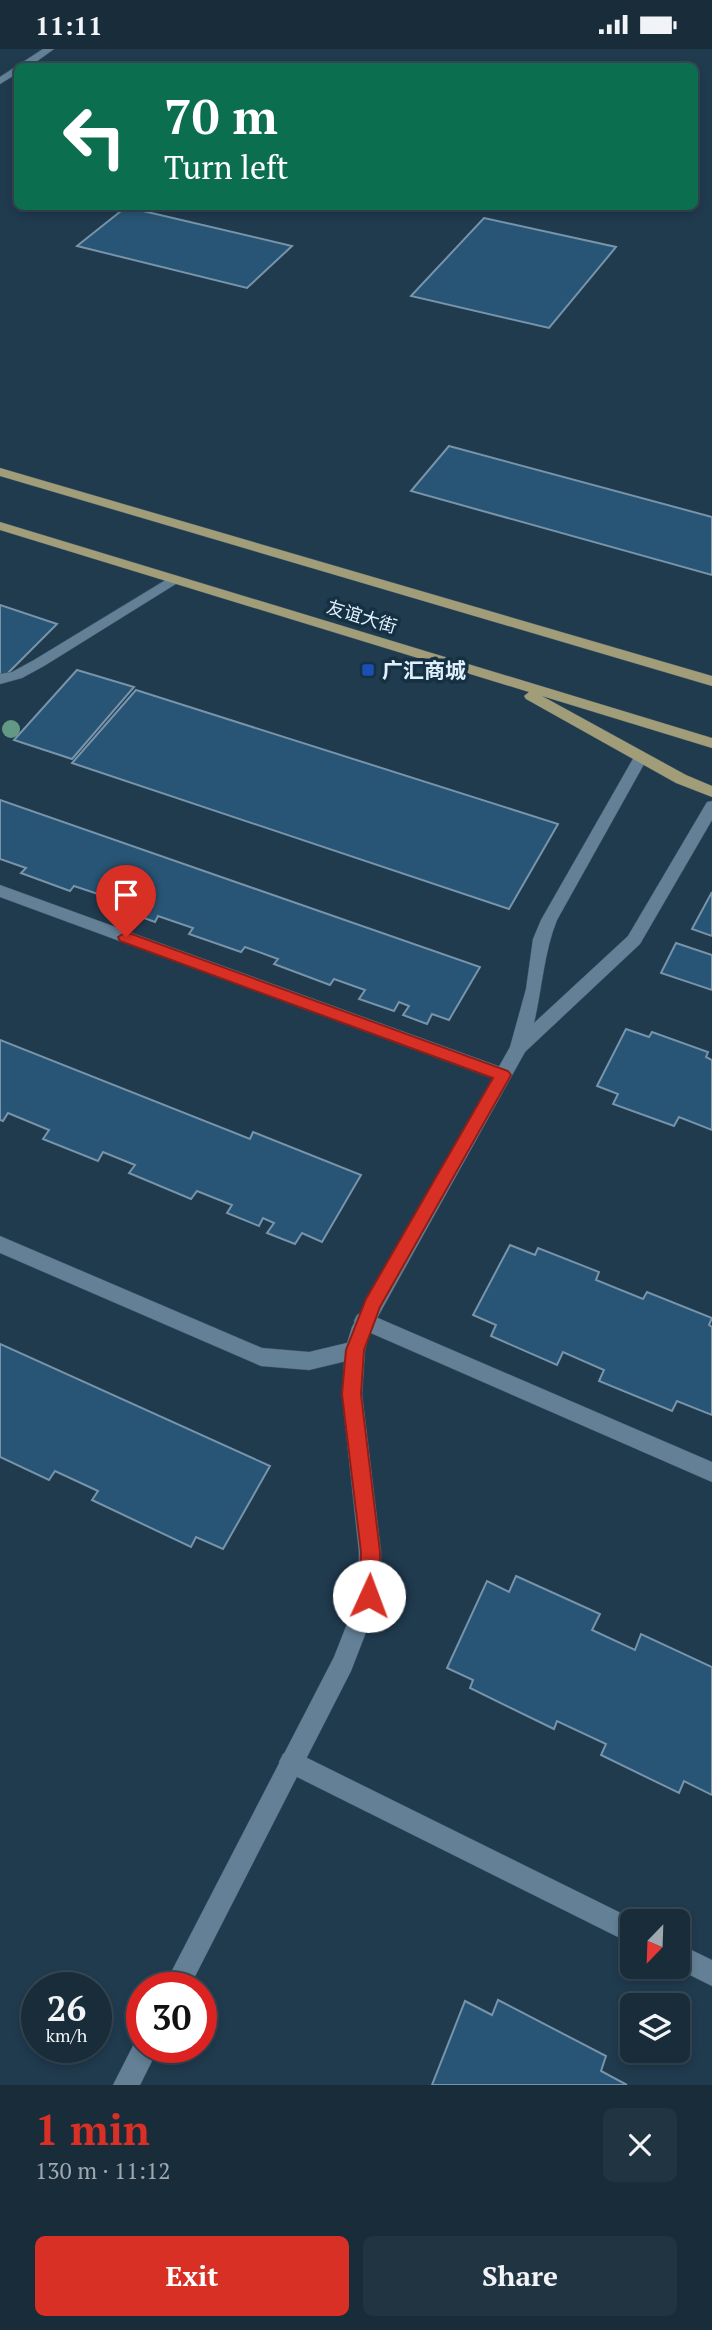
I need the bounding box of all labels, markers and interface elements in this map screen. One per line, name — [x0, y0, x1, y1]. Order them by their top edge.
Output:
text: 11:11 — [35, 8, 103, 42]
text: 70 m — [164, 83, 278, 148]
icon: left — [49, 91, 140, 182]
text: Turn left — [164, 146, 288, 188]
street label: 友谊大街 — [324, 594, 400, 638]
place label: 广汇商城 — [382, 656, 466, 684]
marker: 广汇商城 — [360, 662, 376, 678]
pin — [96, 865, 156, 937]
icon: arrive — [107, 876, 145, 914]
position arrow — [332, 1559, 406, 1633]
north arrow — [620, 1909, 690, 1979]
map controls — [620, 1909, 690, 2063]
speed limit sign: 30 — [126, 1972, 217, 2063]
text: 26 — [47, 1985, 86, 2031]
button: layers — [620, 1993, 690, 2063]
text: km/h — [46, 2023, 87, 2047]
text: 1 min — [35, 2101, 150, 2157]
button: close — [603, 2108, 677, 2182]
text: 130 m · 11:12 — [35, 2155, 170, 2186]
button: Exit — [35, 2236, 349, 2316]
button: Share — [363, 2236, 677, 2316]

